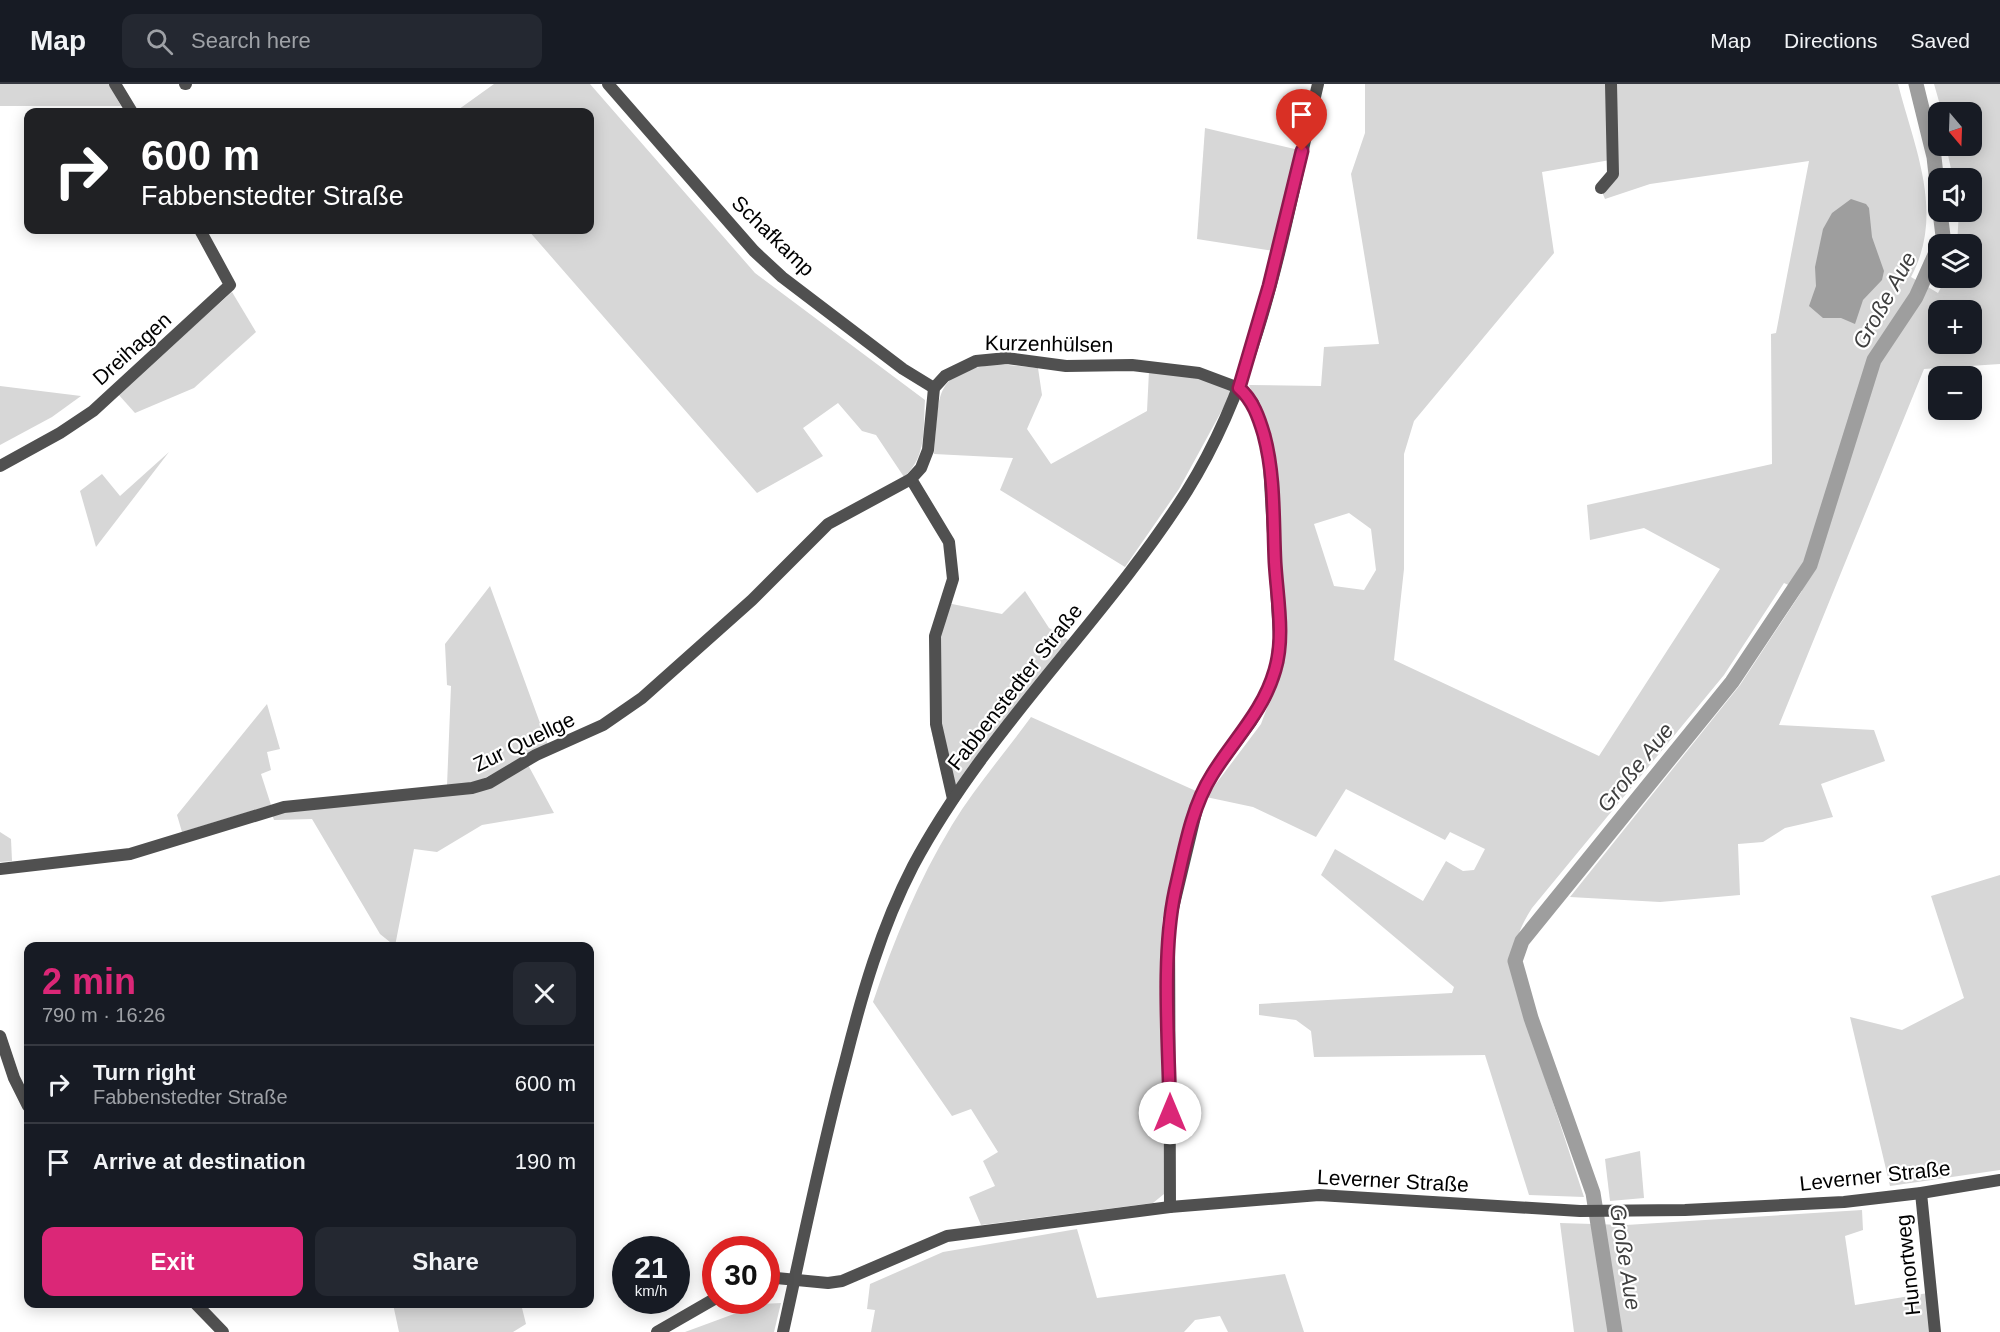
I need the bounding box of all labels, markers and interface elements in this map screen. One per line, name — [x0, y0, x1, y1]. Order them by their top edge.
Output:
search box — [122, 14, 542, 68]
text: Map — [30, 25, 86, 56]
icon: search — [143, 25, 176, 58]
text: Search here — [191, 28, 311, 53]
text: Map — [1710, 29, 1751, 52]
text: Directions — [1784, 29, 1877, 52]
text: Saved — [1910, 29, 1970, 52]
pin — [1276, 89, 1327, 151]
icon: arrive — [1285, 98, 1318, 131]
north arrow — [1928, 102, 1982, 156]
map controls — [1928, 102, 1982, 420]
icon: right — [42, 132, 120, 210]
text: 600 m — [141, 132, 260, 179]
button: sound — [1928, 168, 1982, 222]
text: Fabbenstedter Straße — [141, 181, 404, 211]
street label: Schafkamp — [728, 191, 819, 280]
button: layers — [1928, 234, 1982, 288]
water label: Große Aue — [1848, 247, 1921, 353]
button: + — [1928, 300, 1982, 354]
street label: Dreihagen — [88, 308, 175, 390]
street label: Kurzenhülsen — [985, 331, 1113, 356]
button: − — [1928, 366, 1982, 420]
street label: Fabbenstedter Straße — [943, 599, 1087, 774]
street label: Zur Quellge — [469, 707, 578, 776]
water label: Große Aue — [1592, 718, 1679, 817]
text: 2 min — [42, 961, 136, 1002]
button: close — [513, 962, 576, 1025]
text: 790 m · 16:26 — [42, 1004, 165, 1026]
text: Turn right — [93, 1060, 195, 1085]
icon: right — [42, 1068, 75, 1101]
text: 600 m — [515, 1071, 576, 1096]
position arrow — [1138, 1081, 1202, 1145]
text: Fabbenstedter Straße — [93, 1086, 288, 1108]
icon: arrive — [42, 1146, 75, 1179]
text: Arrive at destination — [93, 1149, 306, 1174]
text: 190 m — [515, 1149, 576, 1174]
street label: Leverner Straße — [1798, 1156, 1952, 1195]
street label: Leverner Straße — [1317, 1165, 1469, 1196]
water label: Große Aue — [1605, 1202, 1646, 1312]
street label: Hunortweg — [1891, 1213, 1924, 1317]
button: Exit — [42, 1227, 303, 1296]
button: Share — [315, 1227, 576, 1296]
speed limit sign: 30 — [702, 1236, 780, 1314]
text: 21 — [634, 1251, 668, 1284]
text: km/h — [635, 1282, 667, 1299]

